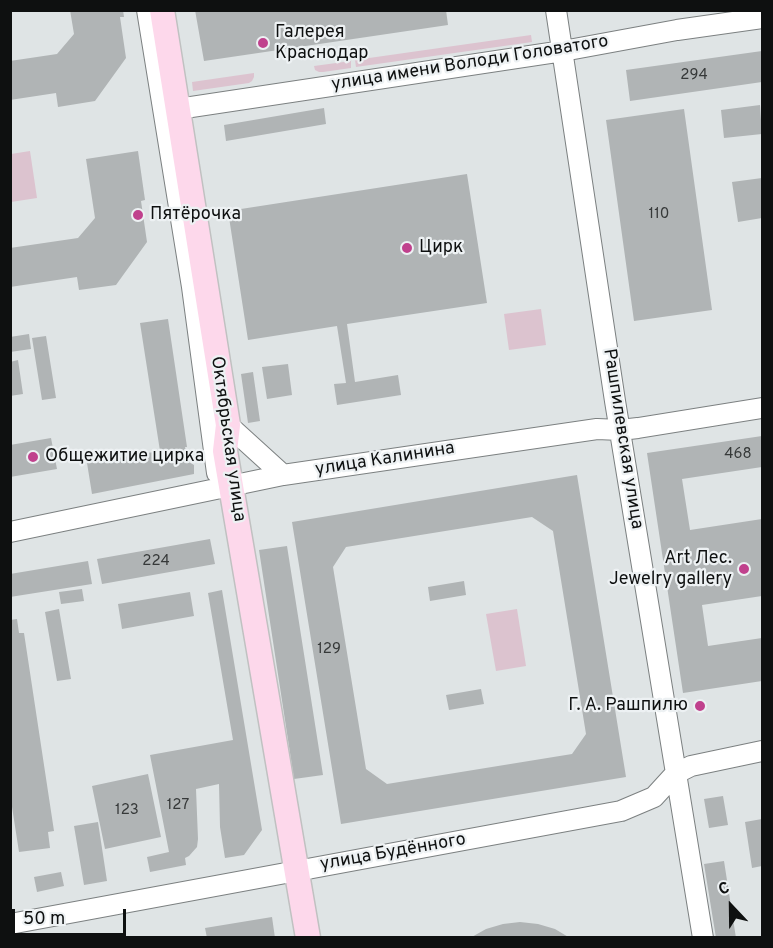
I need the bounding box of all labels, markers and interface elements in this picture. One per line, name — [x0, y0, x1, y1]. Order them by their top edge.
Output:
place label: Галерея Краснодар — [275, 22, 369, 64]
street label: улица имени Володи Головатого — [330, 31, 610, 97]
marker: Галерея Краснодар — [256, 36, 270, 50]
house number: 294 — [680, 67, 708, 85]
place label: Пятёрочка — [150, 204, 241, 226]
house number: 110 — [649, 206, 669, 224]
marker: Пятёрочка — [131, 208, 145, 222]
place label: Цирк — [419, 237, 463, 259]
marker: Цирк — [400, 241, 414, 255]
street label: Рашпилевская улица — [597, 347, 647, 531]
street label: Октябрьская улица — [205, 355, 249, 523]
street label: улица Калинина — [314, 438, 456, 482]
place label: Общежитие цирка — [45, 446, 204, 468]
house number: 468 — [724, 446, 752, 464]
marker: Общежитие цирка — [26, 450, 40, 464]
place label: Art Лес. Jewelry gallery — [609, 548, 732, 590]
house number: 224 — [142, 553, 170, 571]
marker: Art Лес. Jewelry gallery — [737, 562, 751, 576]
house number: 129 — [317, 641, 341, 659]
place label: Г. А. Рашпилю — [568, 695, 688, 717]
marker: Г. А. Рашпилю — [693, 699, 707, 713]
house number: 127 — [167, 797, 189, 815]
house number: 123 — [115, 802, 139, 820]
street label: улица Будённого — [318, 830, 468, 876]
north arrow — [701, 876, 761, 936]
text: С — [716, 878, 733, 900]
scale bar — [15, 897, 129, 935]
text: 50 m — [23, 908, 65, 931]

